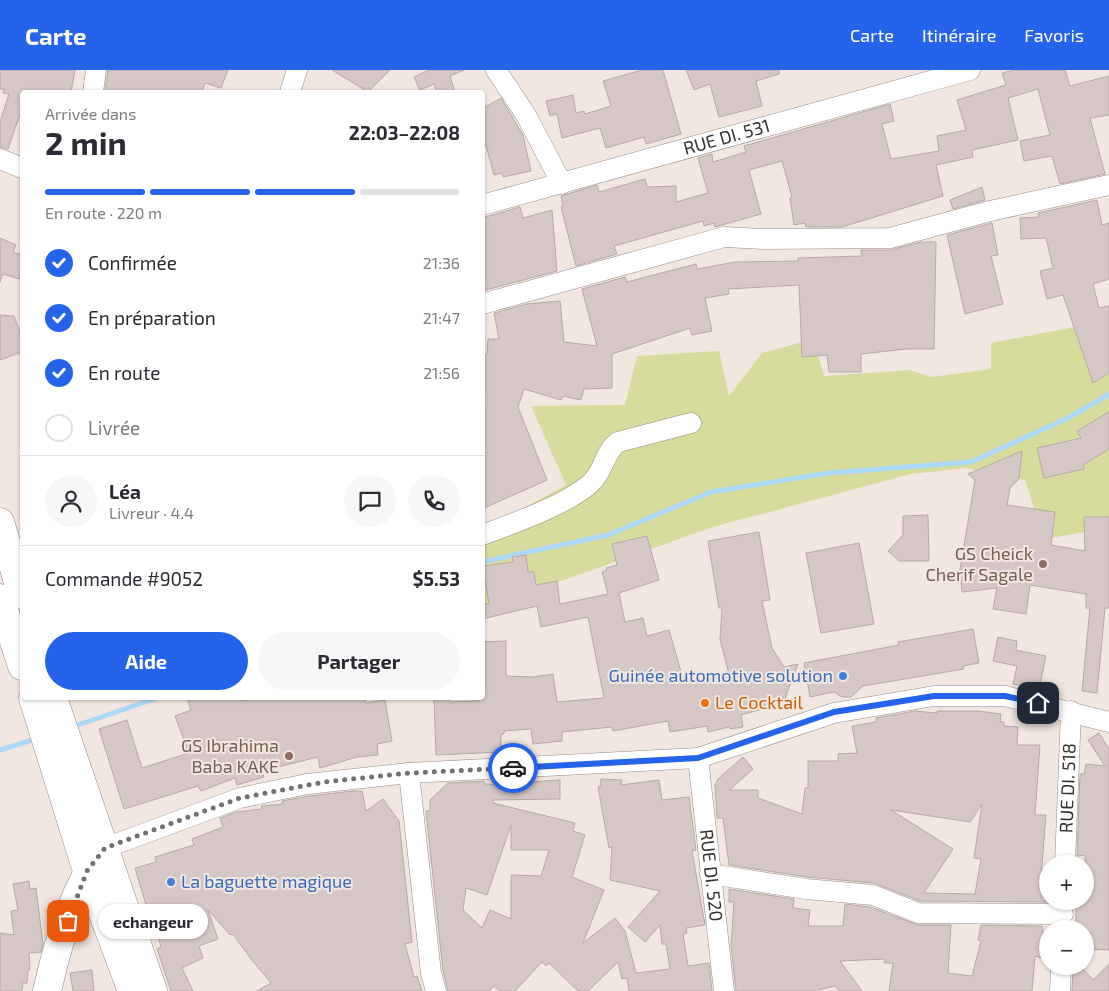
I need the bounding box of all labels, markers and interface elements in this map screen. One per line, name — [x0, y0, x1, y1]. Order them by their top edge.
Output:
text: Carte — [25, 21, 86, 50]
text: Carte — [850, 24, 894, 46]
text: Itinéraire — [922, 24, 996, 46]
text: Favoris — [1024, 24, 1084, 46]
text: Arrivée dans — [45, 104, 136, 123]
street label: RUE DI. 531 — [681, 114, 772, 159]
text: 22:03–22:08 — [349, 121, 460, 144]
text: 2 min — [45, 123, 127, 161]
text: En route · 220 m — [45, 203, 162, 222]
icon: check — [45, 249, 73, 277]
text: Confirmée — [88, 251, 177, 274]
text: 21:36 — [423, 253, 460, 272]
icon: check — [45, 304, 73, 332]
text: En préparation — [88, 306, 216, 329]
text: 21:47 — [423, 308, 460, 327]
icon: check — [45, 359, 73, 387]
text: En route — [88, 361, 160, 384]
text: 21:56 — [423, 363, 460, 382]
text: Livrée — [88, 416, 140, 439]
button: person — [45, 475, 97, 527]
button: chat — [344, 475, 396, 527]
button: phone — [408, 475, 460, 527]
text: Léa — [109, 480, 141, 503]
text: Livreur · 4.4 — [109, 503, 194, 522]
place label: GS Cheick Cherif Sagale — [926, 542, 1033, 585]
marker: GS Cheick Cherif Sagale — [1037, 558, 1049, 570]
text: Commande #9052 — [45, 567, 203, 590]
text: $5.53 — [413, 567, 460, 590]
button: Aide — [45, 632, 248, 690]
button: Partager — [258, 632, 460, 690]
place label: Guinée automotive solution — [609, 664, 833, 686]
marker: Guinée automotive solution — [837, 670, 849, 682]
pin — [1017, 682, 1059, 724]
icon: home — [1024, 689, 1052, 717]
place label: Le Cocktail — [715, 691, 804, 713]
marker: Le Cocktail — [699, 697, 711, 709]
place label: GS Ibrahima Baba KAKE — [181, 734, 279, 777]
courier — [488, 743, 538, 793]
street label: RUE DI. 518 — [1054, 743, 1080, 833]
marker: GS Ibrahima Baba KAKE — [283, 750, 295, 762]
icon: car — [499, 754, 527, 782]
street label: RUE DI. 520 — [696, 828, 728, 922]
map controls — [1039, 855, 1094, 975]
button: + — [1039, 855, 1094, 910]
place label: La baguette magique — [181, 870, 352, 892]
marker: La baguette magique — [165, 876, 177, 888]
pin — [47, 900, 89, 942]
callout: echangeur — [98, 904, 208, 938]
icon: bag — [54, 907, 82, 935]
text: echangeur — [113, 912, 193, 931]
button: − — [1039, 920, 1094, 975]

